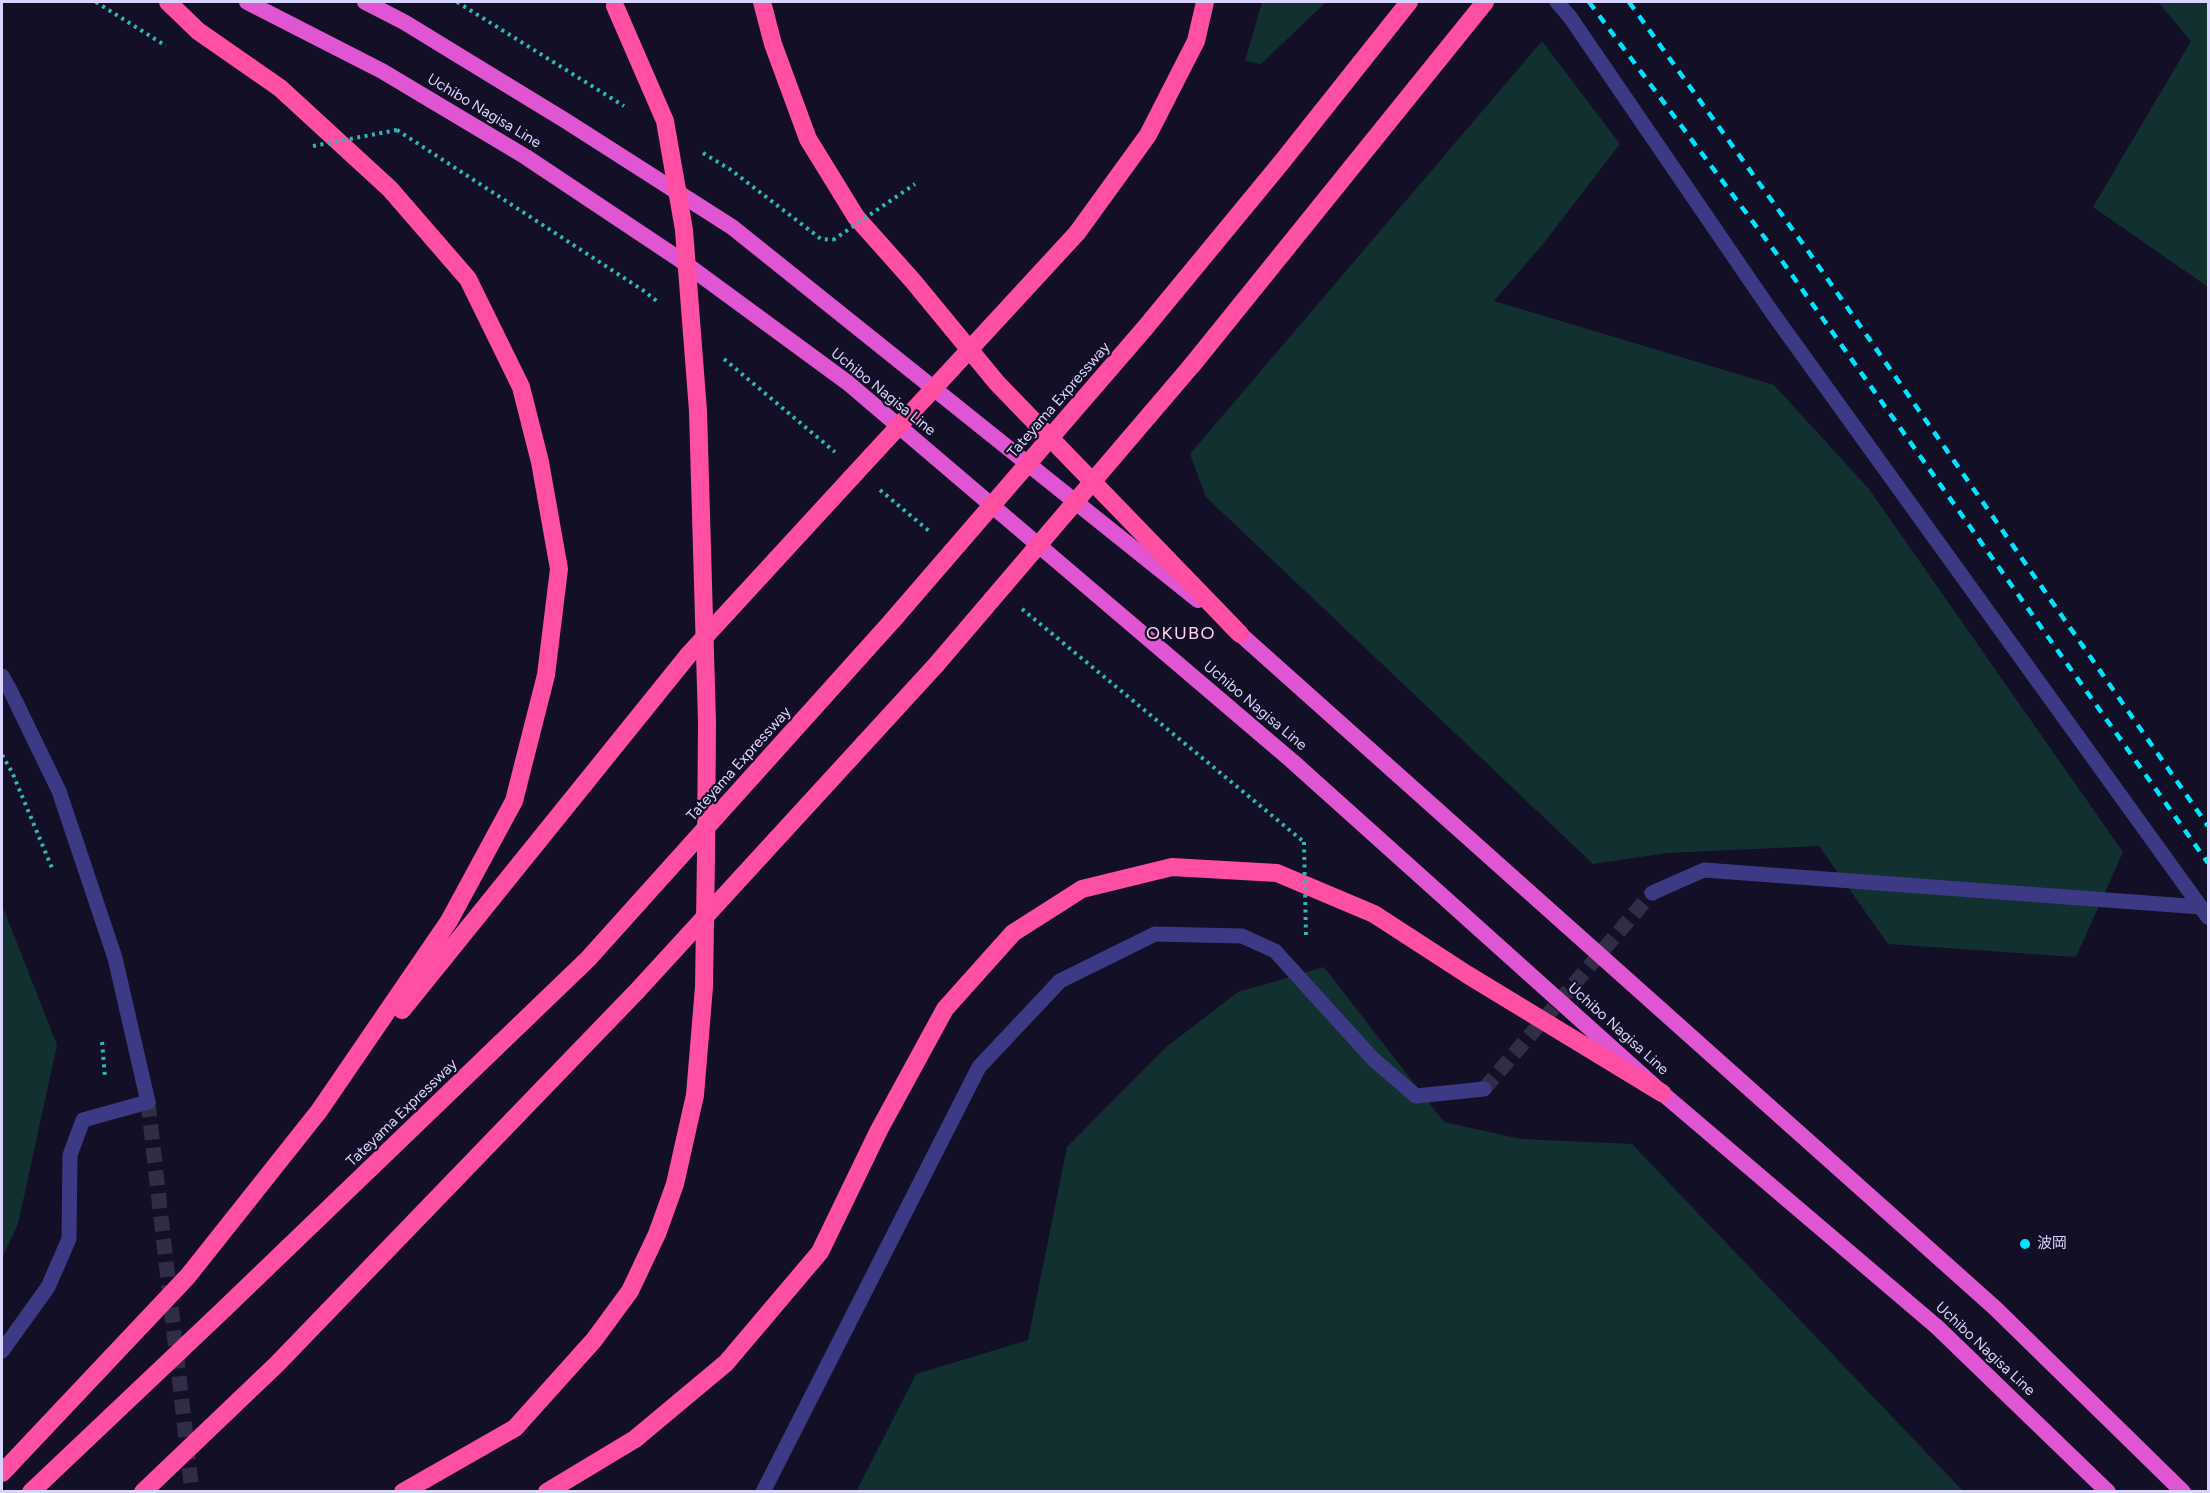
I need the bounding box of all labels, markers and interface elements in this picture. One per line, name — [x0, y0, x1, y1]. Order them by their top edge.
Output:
street label: Uchibo Nagisa Line — [424, 70, 544, 152]
street label: Tateyama Expressway — [1004, 339, 1114, 461]
street label: Uchibo Nagisa Line — [827, 344, 939, 440]
district label: OKUBO — [1146, 623, 1216, 645]
street label: Uchibo Nagisa Line — [1200, 657, 1310, 755]
street label: Tateyama Expressway — [683, 703, 795, 825]
street label: Uchibo Nagisa Line — [1564, 979, 1672, 1079]
street label: Tateyama Expressway — [343, 1055, 461, 1171]
place label: 波岡 — [2037, 1235, 2067, 1253]
marker: 波岡 — [2018, 1237, 2032, 1251]
street label: Uchibo Nagisa Line — [1932, 1298, 2038, 1400]

